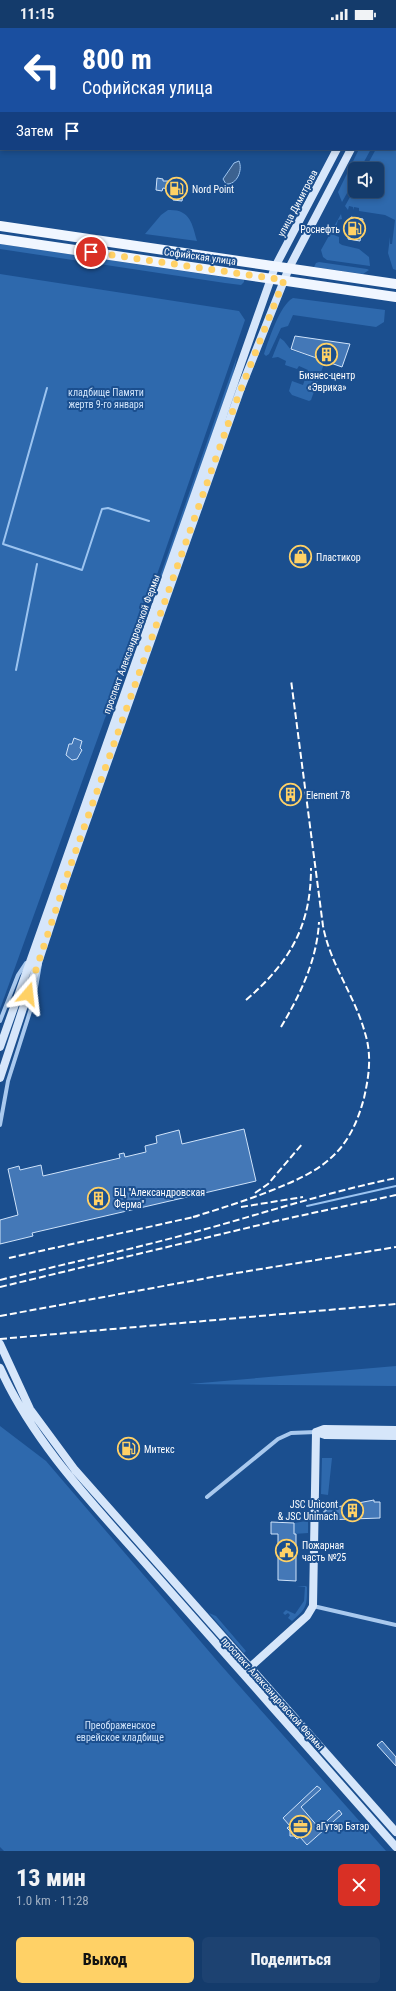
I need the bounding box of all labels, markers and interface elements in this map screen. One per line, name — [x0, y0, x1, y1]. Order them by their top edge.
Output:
text: 11:15 — [20, 5, 54, 23]
text: 800 m — [82, 43, 152, 76]
icon: left — [16, 44, 68, 96]
text: Софийская улица — [82, 77, 213, 98]
icon: arrive — [61, 120, 83, 142]
text: Затем — [16, 122, 53, 140]
map controls — [348, 162, 384, 198]
button: sound — [348, 162, 384, 198]
street label: улица Димитрова — [275, 168, 320, 238]
fuel station icon: Nord Point — [163, 176, 189, 202]
place label: Nord Point — [192, 184, 234, 195]
fuel station icon: Роснефть — [342, 216, 368, 242]
place label: Роснефть — [300, 224, 340, 235]
pin — [74, 235, 108, 269]
icon: arrive — [80, 241, 102, 263]
street label: Софийская улица — [163, 246, 237, 267]
building icon: Бизнес-центр «Эврика» — [314, 342, 340, 368]
place label: Бизнес-центр «Эврика» — [299, 370, 355, 393]
park label: кладбище Памяти жертв 9-го января — [68, 387, 144, 410]
shop icon: Пластикор — [287, 544, 313, 570]
place label: Пластикор — [316, 552, 361, 563]
street label: проспект Александровской Фермы — [100, 573, 162, 715]
building icon: Element 78 — [277, 782, 303, 808]
place label: Element 78 — [306, 790, 350, 801]
position arrow — [7, 973, 49, 1015]
building icon: БЦ "Александровская Ферма" — [86, 1185, 112, 1211]
place label: БЦ "Александровская Ферма" — [114, 1187, 205, 1210]
fuel station icon: Митекс — [116, 1436, 142, 1462]
place label: Митекс — [144, 1444, 175, 1455]
building icon: JSC Unicont & JSC Unimach — [340, 1497, 366, 1523]
place label: JSC Unicont & JSC Unimach — [278, 1499, 338, 1522]
public building icon: Пожарная часть №25 — [274, 1538, 300, 1564]
place label: Пожарная часть №25 — [302, 1540, 346, 1563]
street label: проспект Александровской Фермы — [219, 1634, 327, 1752]
park label: Преображенское еврейское кладбище — [76, 1720, 164, 1743]
office icon: аГутэр Бэтэр — [287, 1813, 313, 1839]
place label: аГутэр Бэтэр — [316, 1821, 369, 1832]
text: 13 мин — [16, 1864, 86, 1892]
button: close — [338, 1864, 380, 1906]
text: 1.0 km · 11:28 — [16, 1893, 89, 1908]
button: Выход — [16, 1937, 194, 1983]
button: Поделиться — [202, 1937, 380, 1983]

